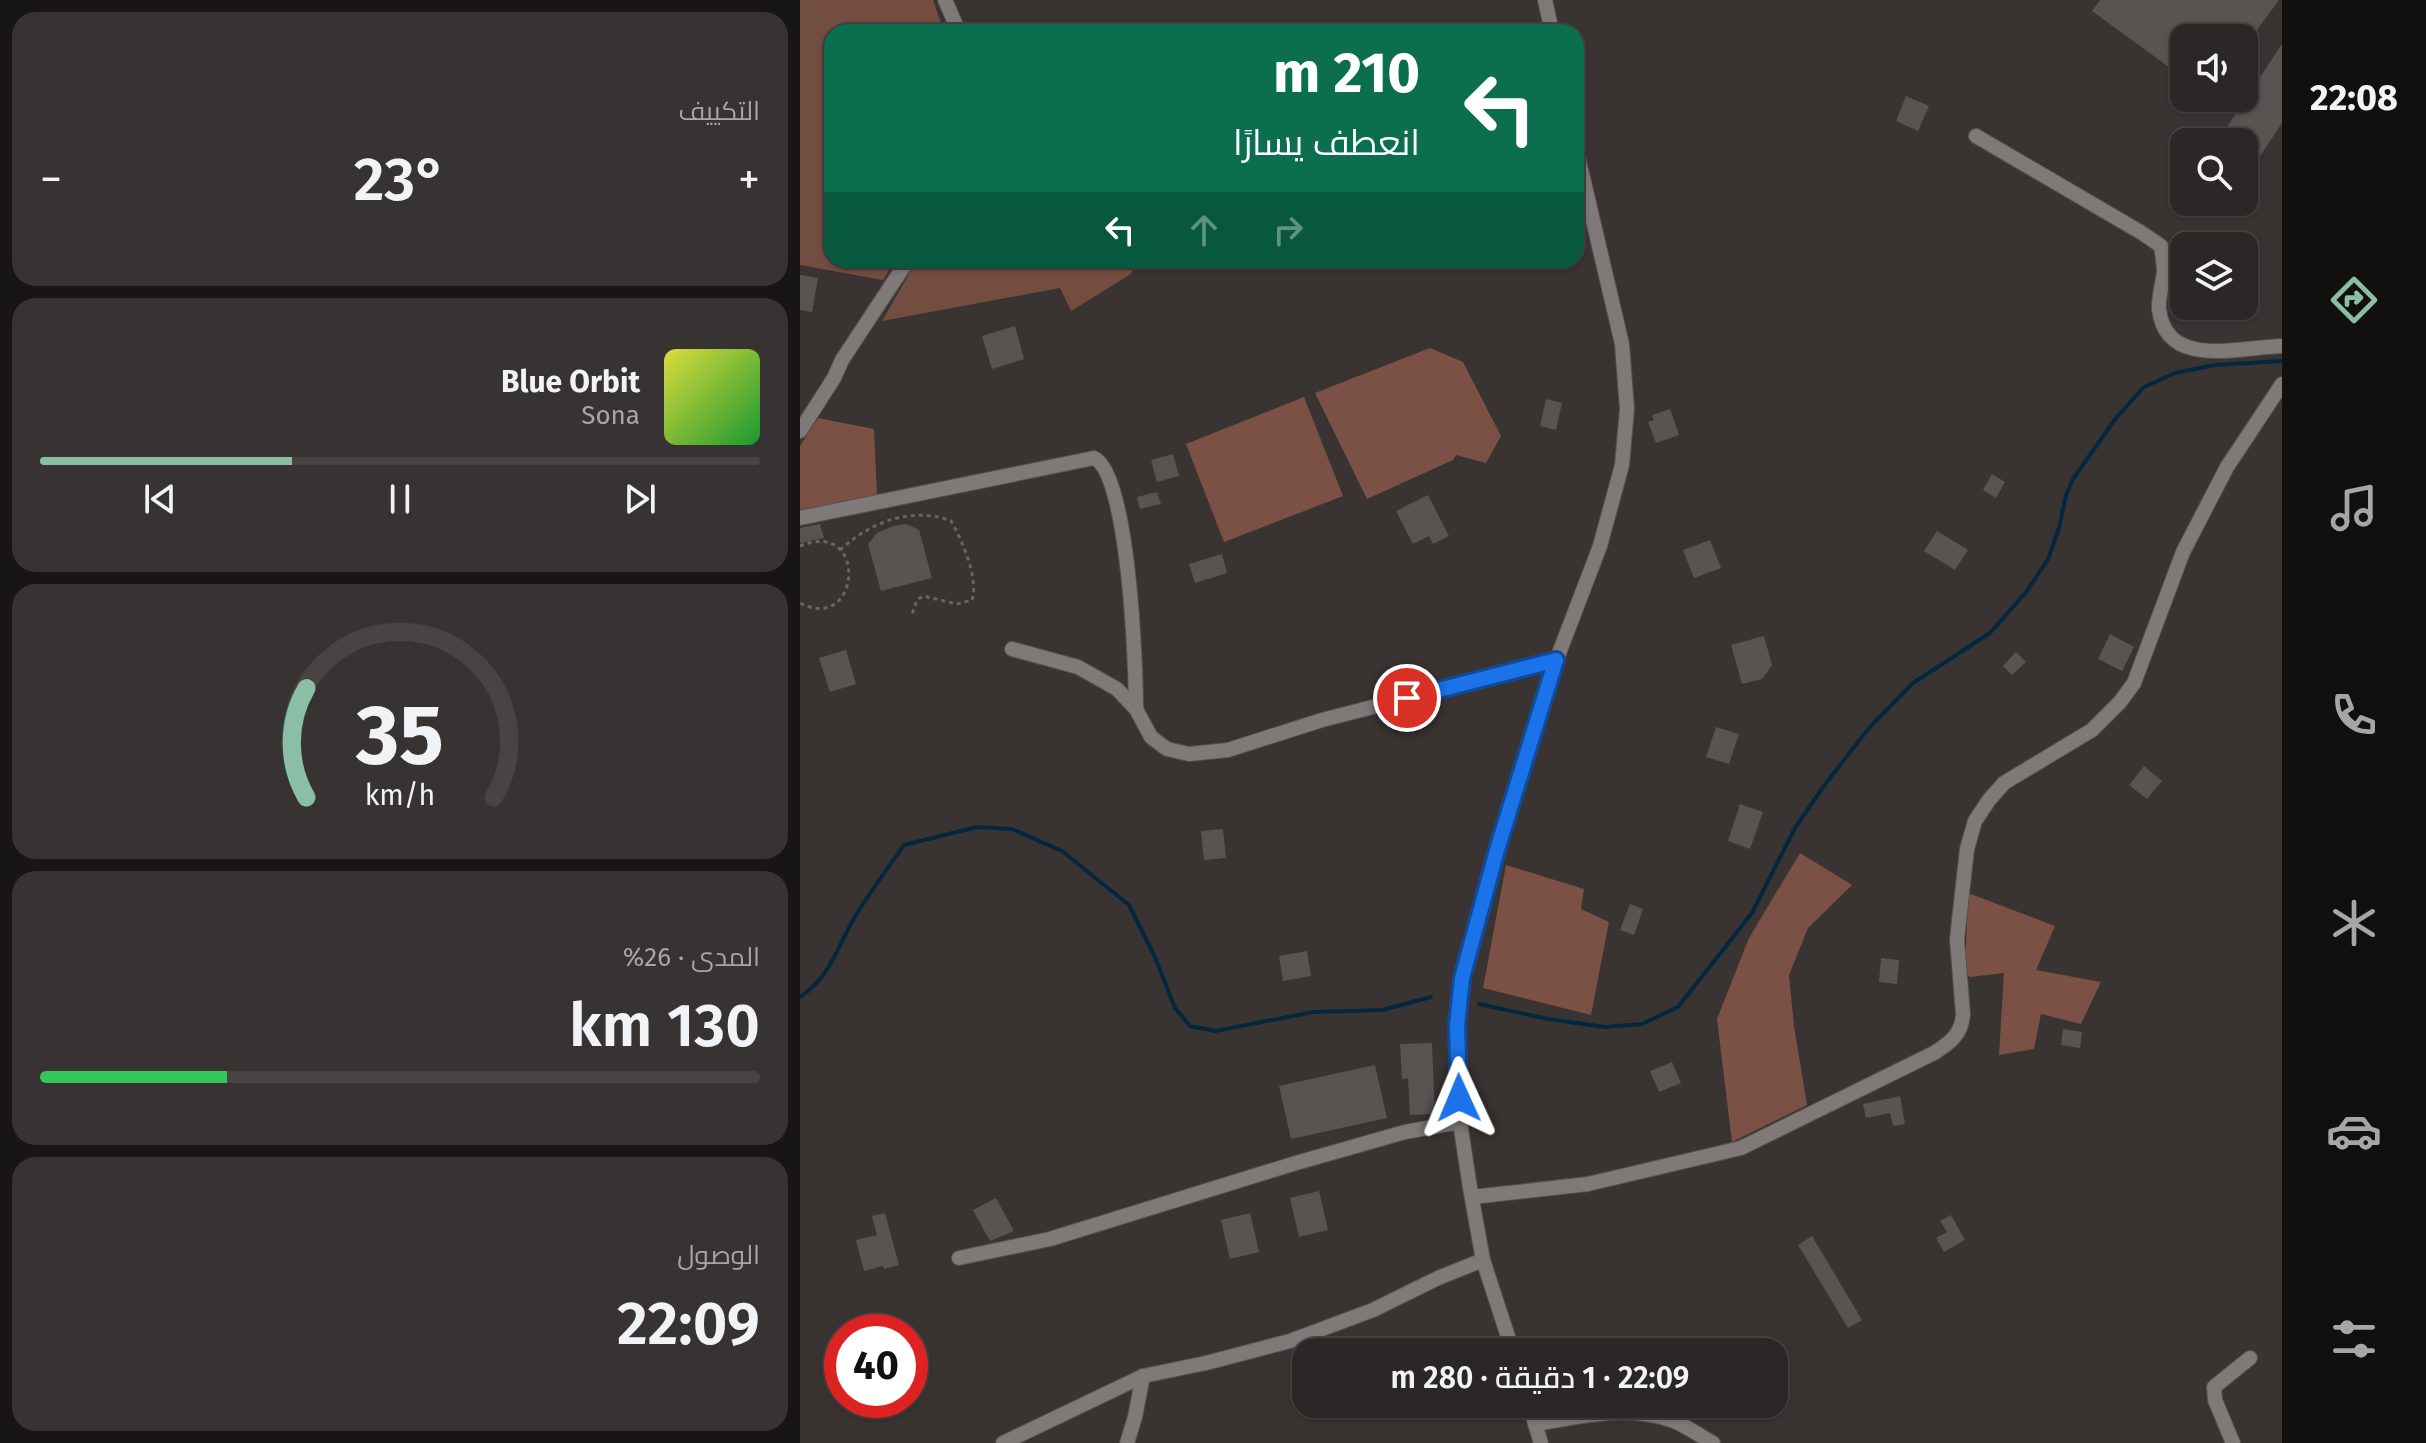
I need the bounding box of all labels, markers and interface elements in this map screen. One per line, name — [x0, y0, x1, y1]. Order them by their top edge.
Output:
map controls — [2170, 24, 2258, 320]
button: sound — [2170, 24, 2258, 112]
text: 210 m — [1273, 40, 1420, 107]
icon: left — [1448, 56, 1552, 160]
text: 22:08 — [2310, 76, 2398, 120]
text: التكييف — [678, 96, 760, 127]
text: انعطف يسارًا — [1233, 121, 1420, 165]
button: search — [2170, 128, 2258, 216]
text: 23° — [354, 144, 446, 216]
text: − — [40, 153, 62, 206]
text: + — [738, 153, 760, 206]
icon: left — [1098, 208, 1142, 252]
icon: ahead — [1182, 208, 1226, 252]
icon: right — [1266, 208, 1310, 252]
button: layers — [2170, 232, 2258, 320]
icon: directions — [2326, 272, 2382, 328]
text: Blue Orbit — [501, 364, 640, 400]
text: Sona — [581, 400, 640, 431]
icon: previous — [138, 477, 182, 521]
icon: pause — [378, 477, 422, 521]
icon: next — [618, 477, 662, 521]
icon: music — [2326, 480, 2382, 536]
pin — [1373, 664, 1441, 732]
icon: arrive — [1385, 676, 1429, 720]
text: 35 — [355, 685, 444, 785]
icon: phone — [2326, 687, 2382, 743]
text: km/h — [365, 778, 435, 813]
icon: climate — [2326, 895, 2382, 951]
text: المدى · 26% — [623, 942, 760, 973]
text: 130 km — [569, 990, 760, 1062]
position arrow — [1417, 1056, 1501, 1140]
icon: car — [2326, 1103, 2382, 1159]
text: الوصول — [677, 1240, 760, 1271]
text: 22:09 — [617, 1288, 760, 1360]
icon: filters — [2326, 1311, 2382, 1367]
speed limit sign: 40 — [824, 1314, 928, 1418]
text: 22:09 · 1 دقيقة · 280 m — [1391, 1360, 1689, 1396]

